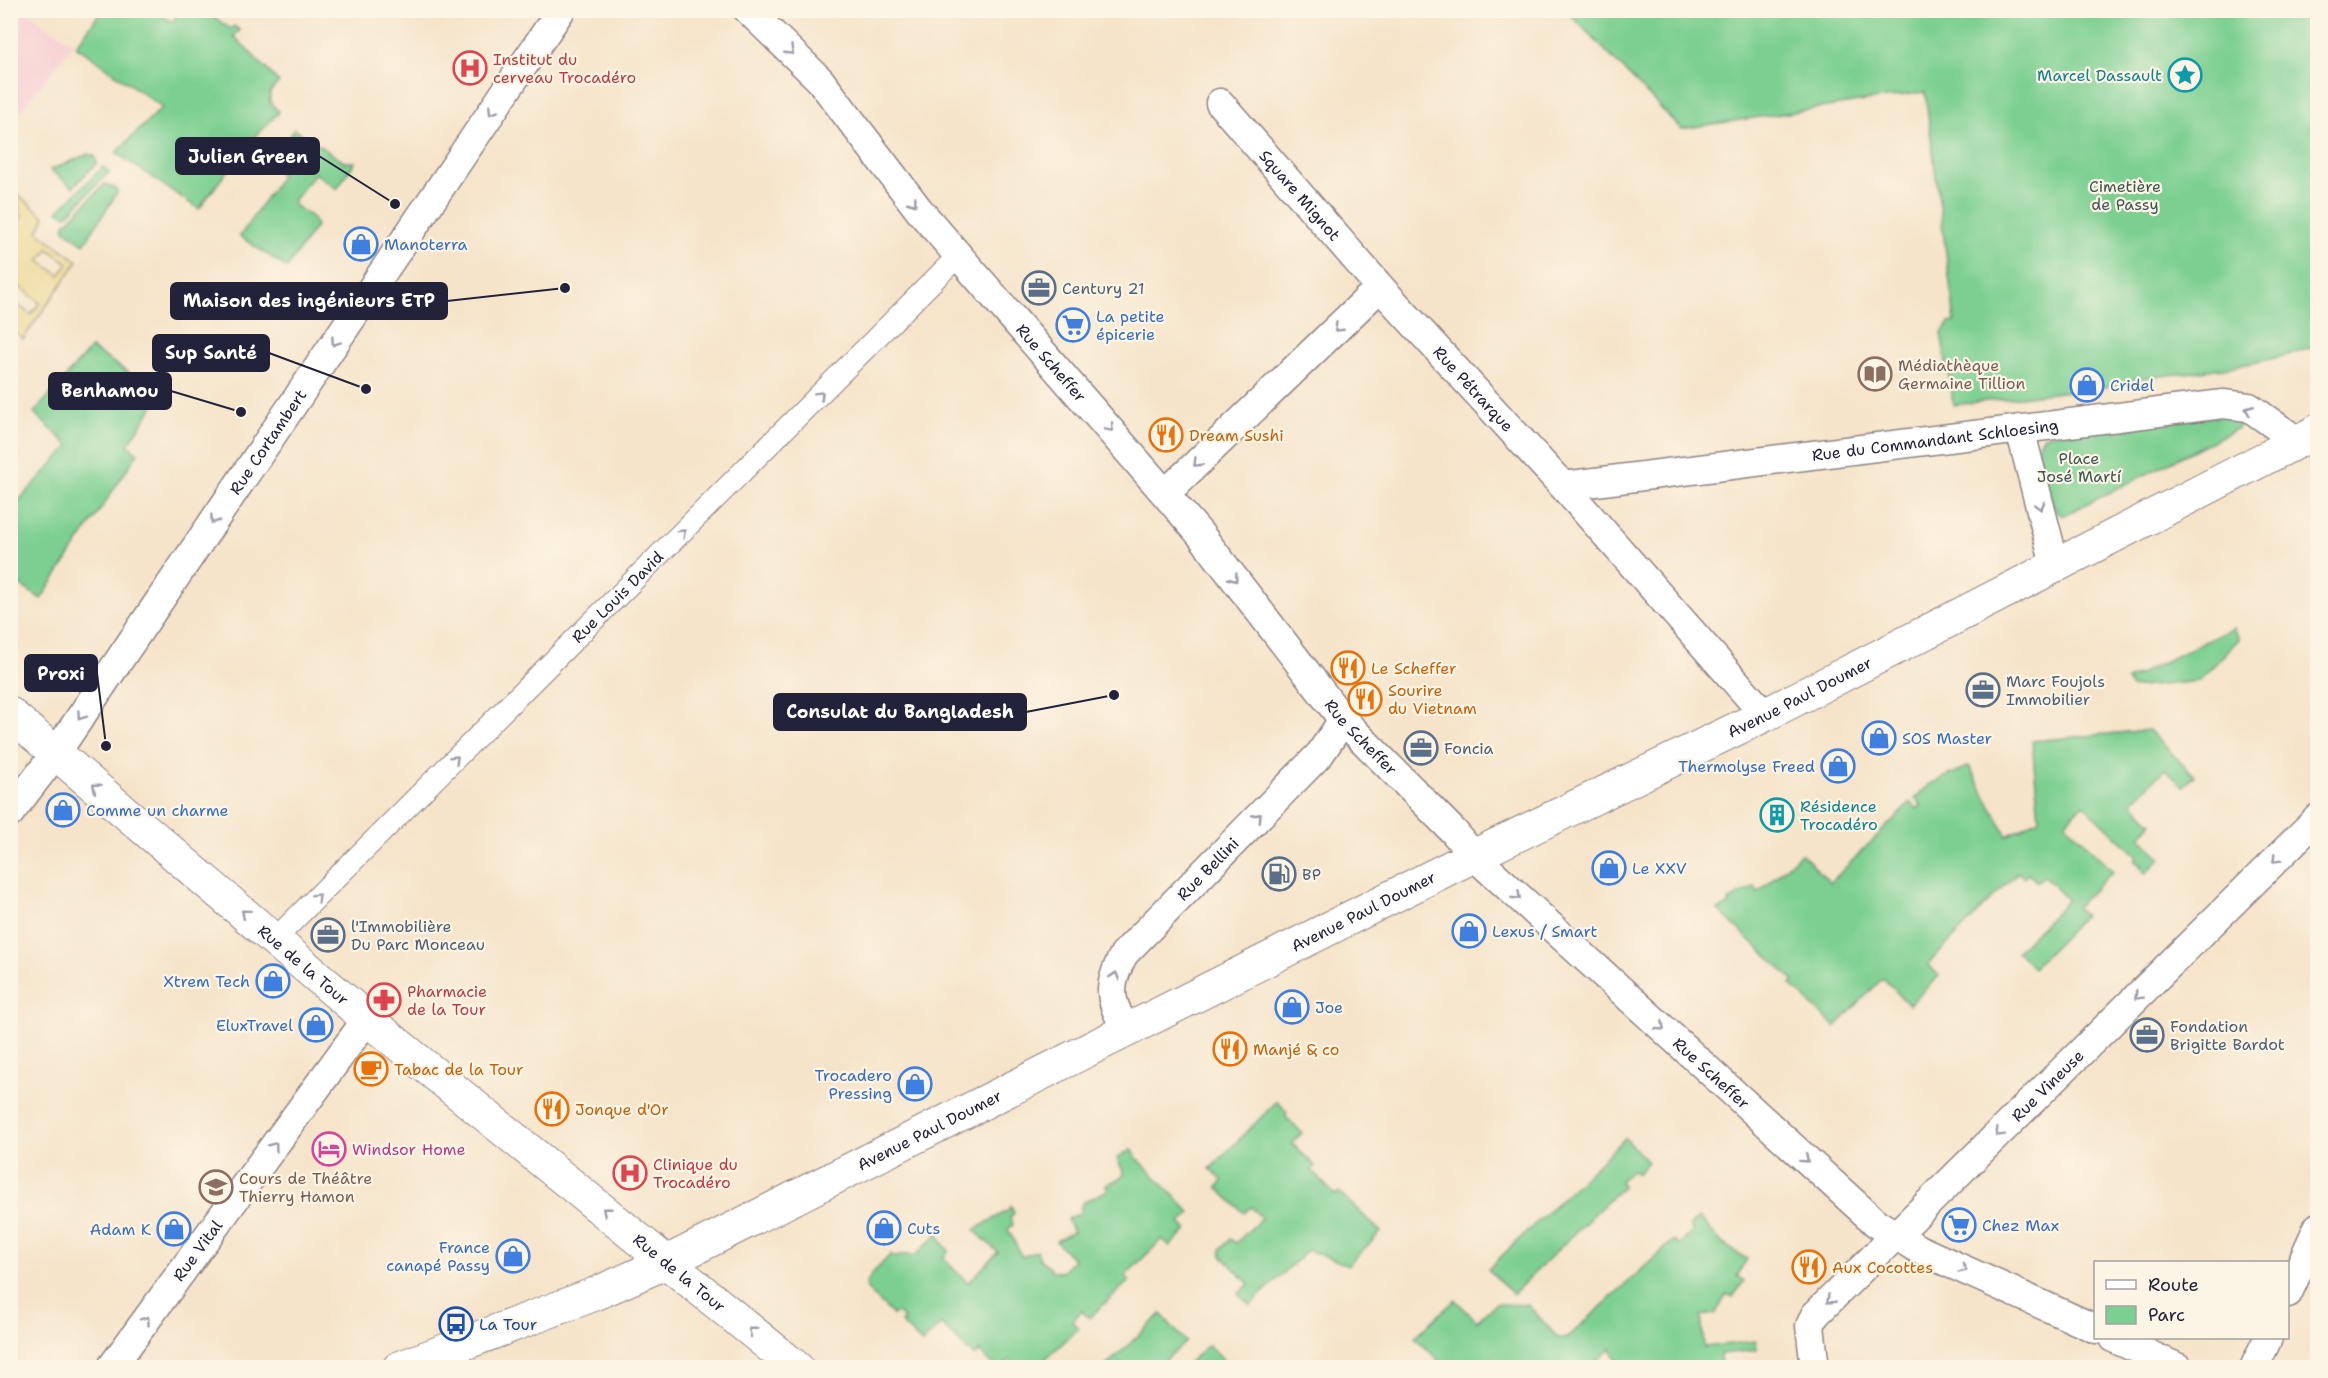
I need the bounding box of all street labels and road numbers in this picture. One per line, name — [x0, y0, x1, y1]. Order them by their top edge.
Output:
street label: Square Mignot — [1254, 146, 1345, 245]
street label: Rue Scheffer — [1011, 320, 1091, 407]
street label: Rue Pétrarque — [1429, 342, 1518, 436]
street label: Rue Cortambert — [225, 385, 311, 499]
street label: Rue du Commandant Schloesing — [1811, 415, 2060, 466]
street label: Rue Louis David — [567, 547, 668, 648]
street label: Avenue Paul Doumer — [1724, 652, 1875, 743]
street label: Rue Scheffer — [1320, 695, 1402, 780]
street label: Rue Bellini — [1172, 833, 1244, 905]
street label: Avenue Paul Doumer — [1288, 866, 1439, 957]
street label: Rue de la Tour — [253, 920, 353, 1010]
street label: Rue Scheffer — [1668, 1033, 1754, 1114]
street label: Rue Vineuse — [2007, 1045, 2088, 1126]
street label: Avenue Paul Doumer — [854, 1085, 1005, 1175]
street label: Rue Vital — [168, 1216, 227, 1285]
street label: Rue de la Tour — [629, 1229, 730, 1317]

